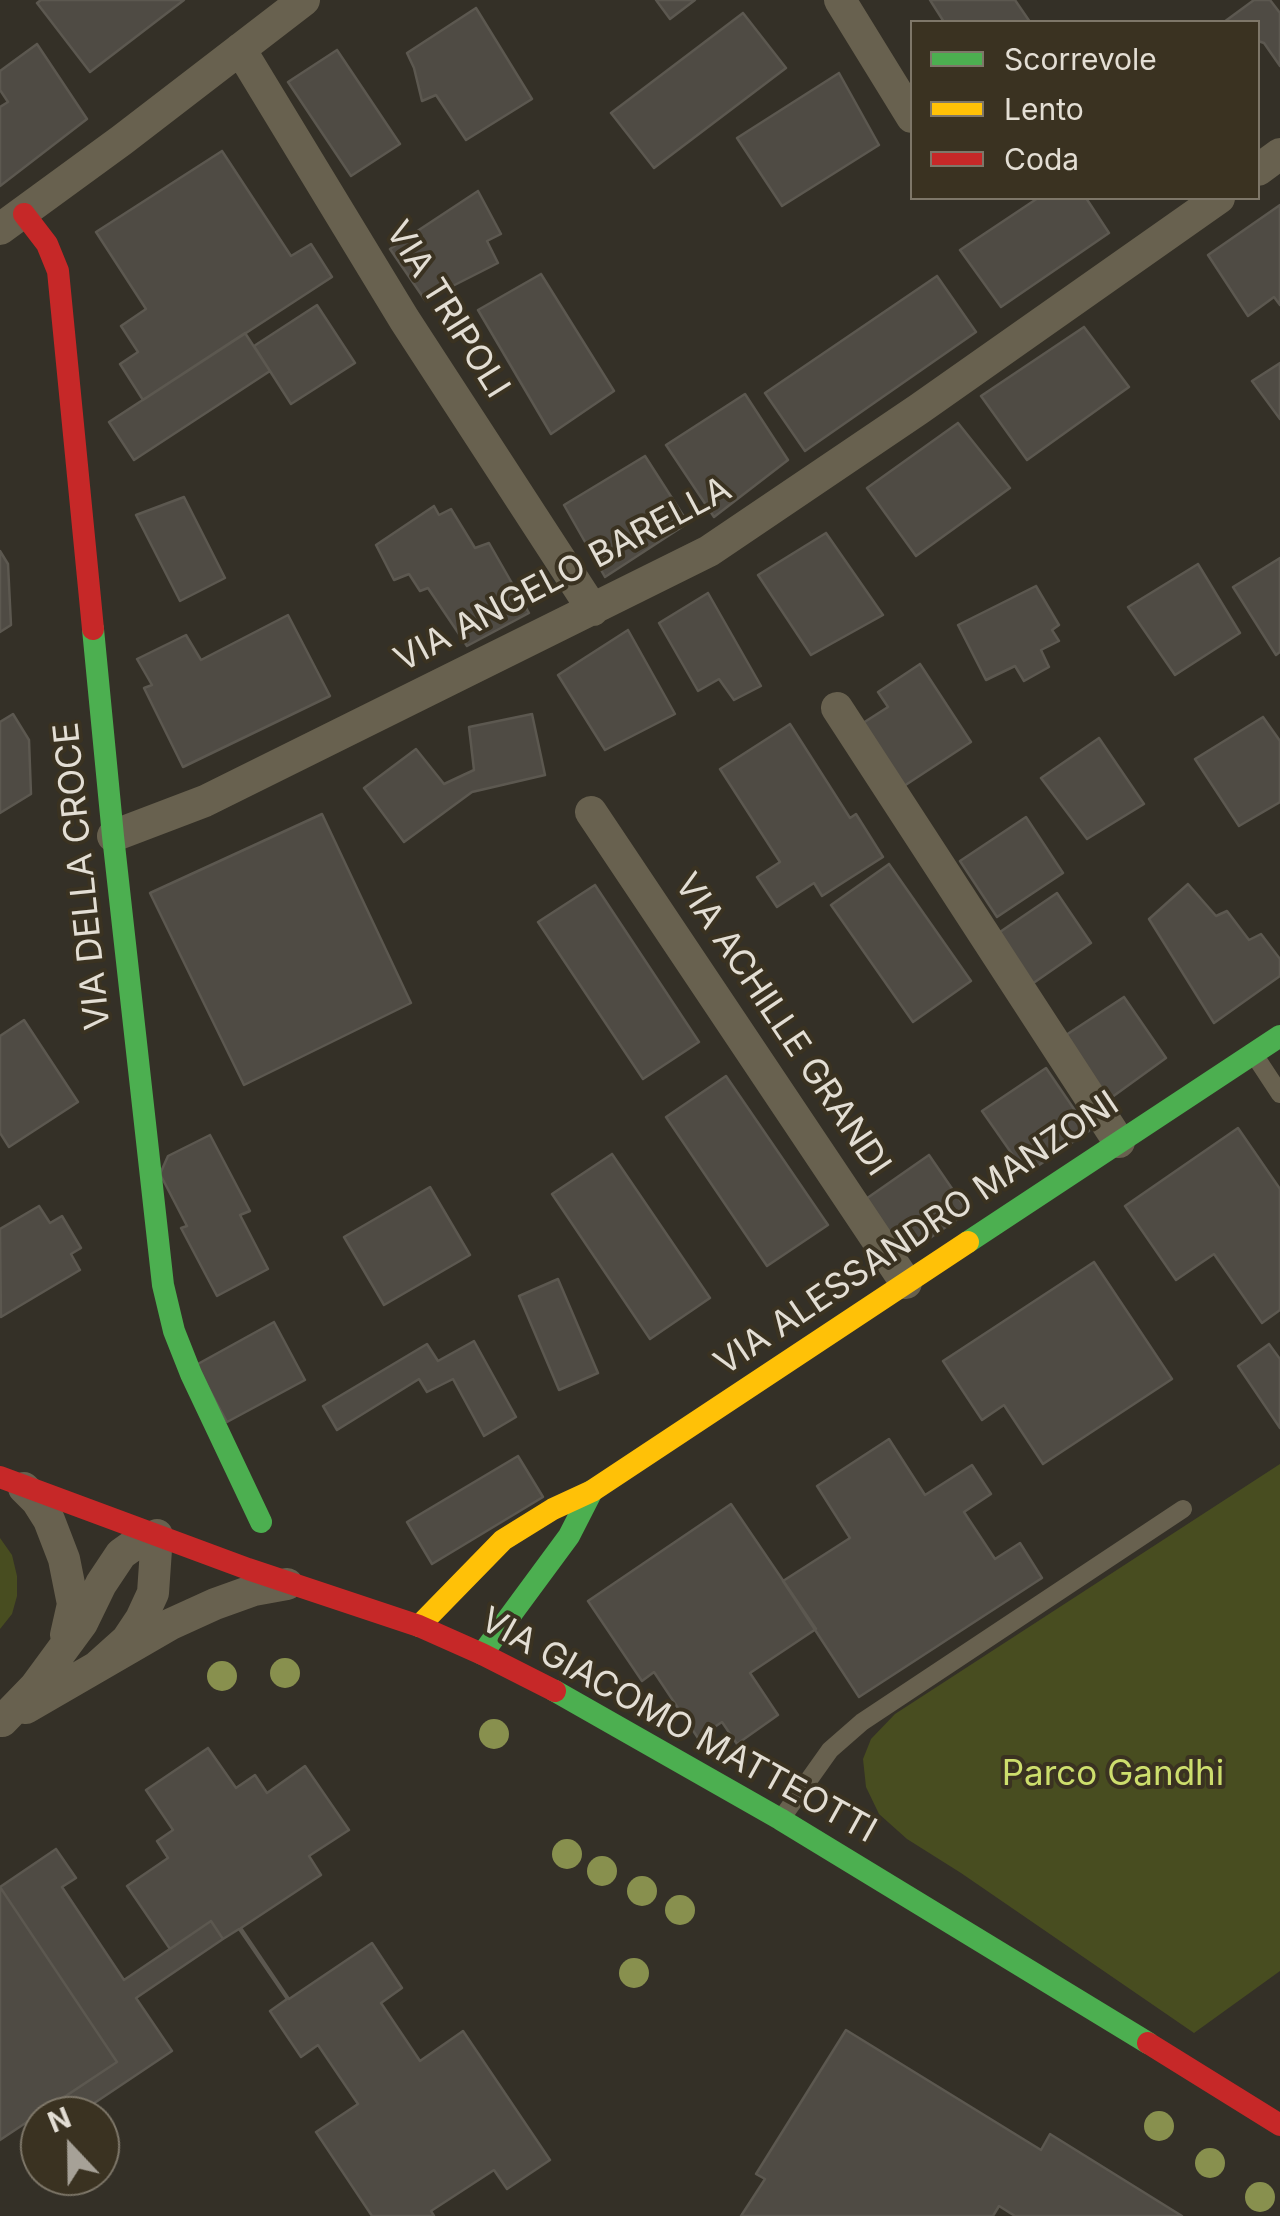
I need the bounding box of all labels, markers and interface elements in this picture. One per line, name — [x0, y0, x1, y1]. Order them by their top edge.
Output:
legend — [910, 20, 1260, 200]
text: Scorrevole — [1004, 41, 1157, 77]
text: Lento — [1004, 91, 1084, 127]
text: Coda — [1004, 141, 1079, 177]
street label: VIA TRIPOLI — [376, 214, 518, 406]
street label: VIA ANGELO BARELLA — [388, 468, 738, 682]
street label: VIA DELLA CROCE — [46, 720, 120, 1032]
street label: VIA ACHILLE GRANDI — [665, 866, 899, 1184]
street label: VIA ALESSANDRO MANZONI — [707, 1083, 1127, 1385]
street label: VIA GIACOMO MATTEOTTI — [473, 1600, 883, 1852]
park label: Parco Gandhi — [1002, 1753, 1224, 1795]
north arrow — [20, 2096, 120, 2196]
text: N — [43, 2100, 76, 2140]

